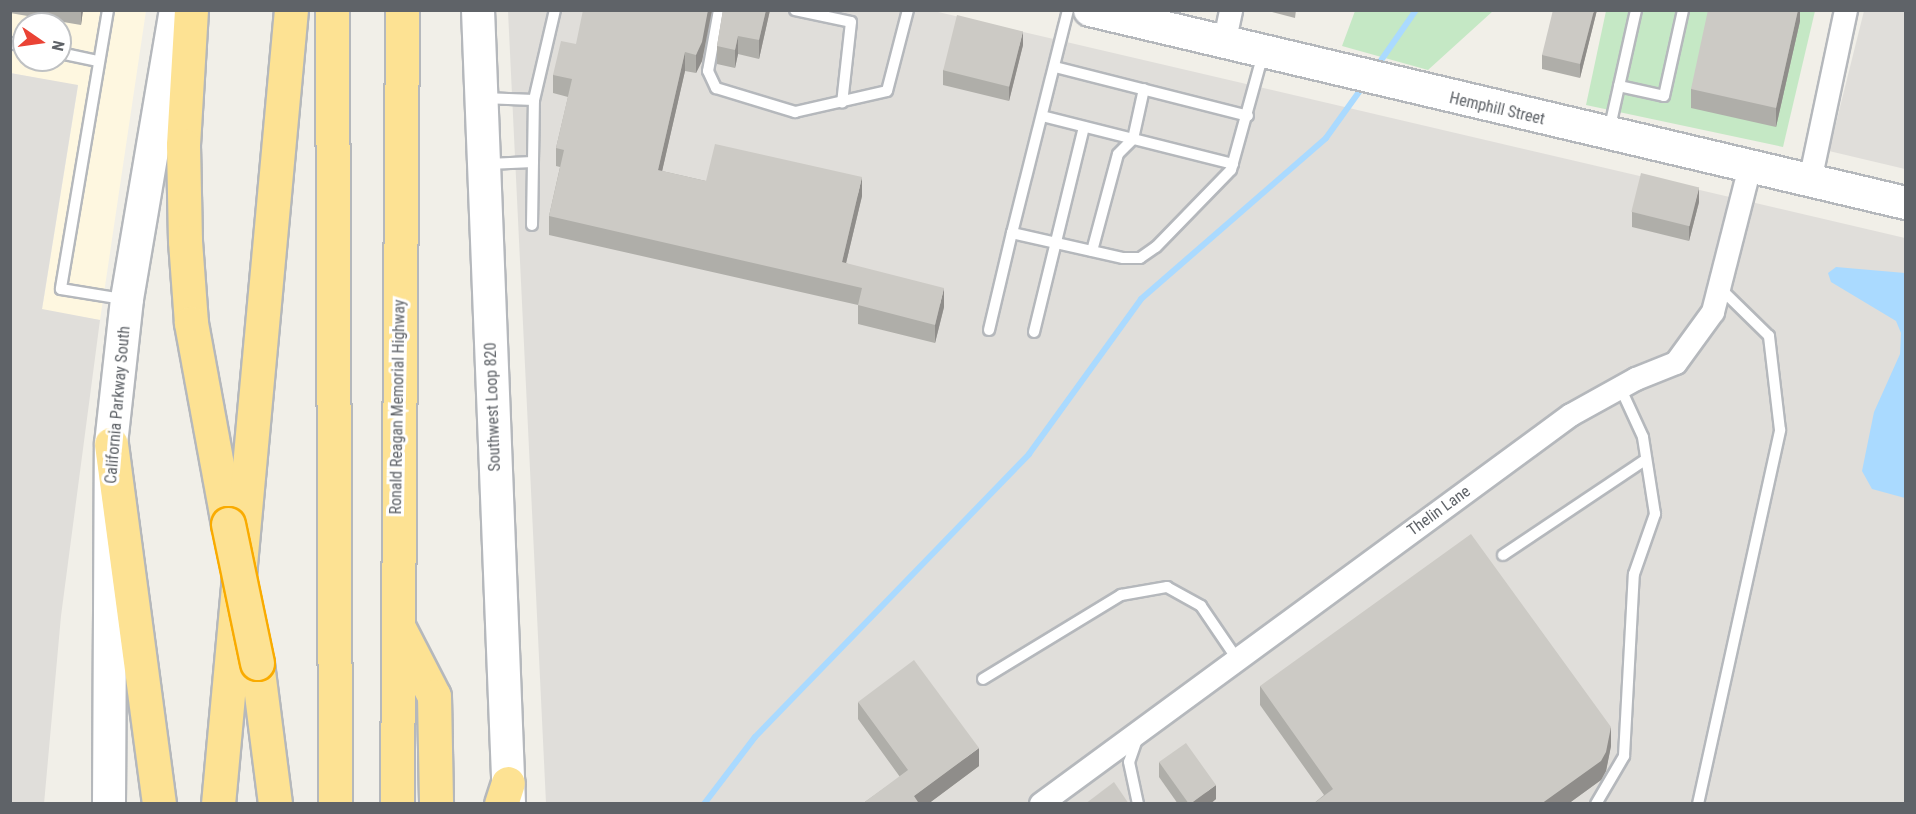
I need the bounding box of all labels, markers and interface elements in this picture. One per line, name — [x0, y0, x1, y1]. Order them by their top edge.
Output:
north arrow — [12, 12, 72, 72]
text: N — [48, 39, 68, 53]
street label: Hemphill Street — [1447, 89, 1547, 129]
street label: Ronald Reagan Memorial Highway — [387, 299, 409, 515]
street label: California Parkway South — [102, 325, 134, 485]
street label: Southwest Loop 820 — [481, 342, 505, 472]
street label: Thelin Lane — [1404, 482, 1474, 540]

